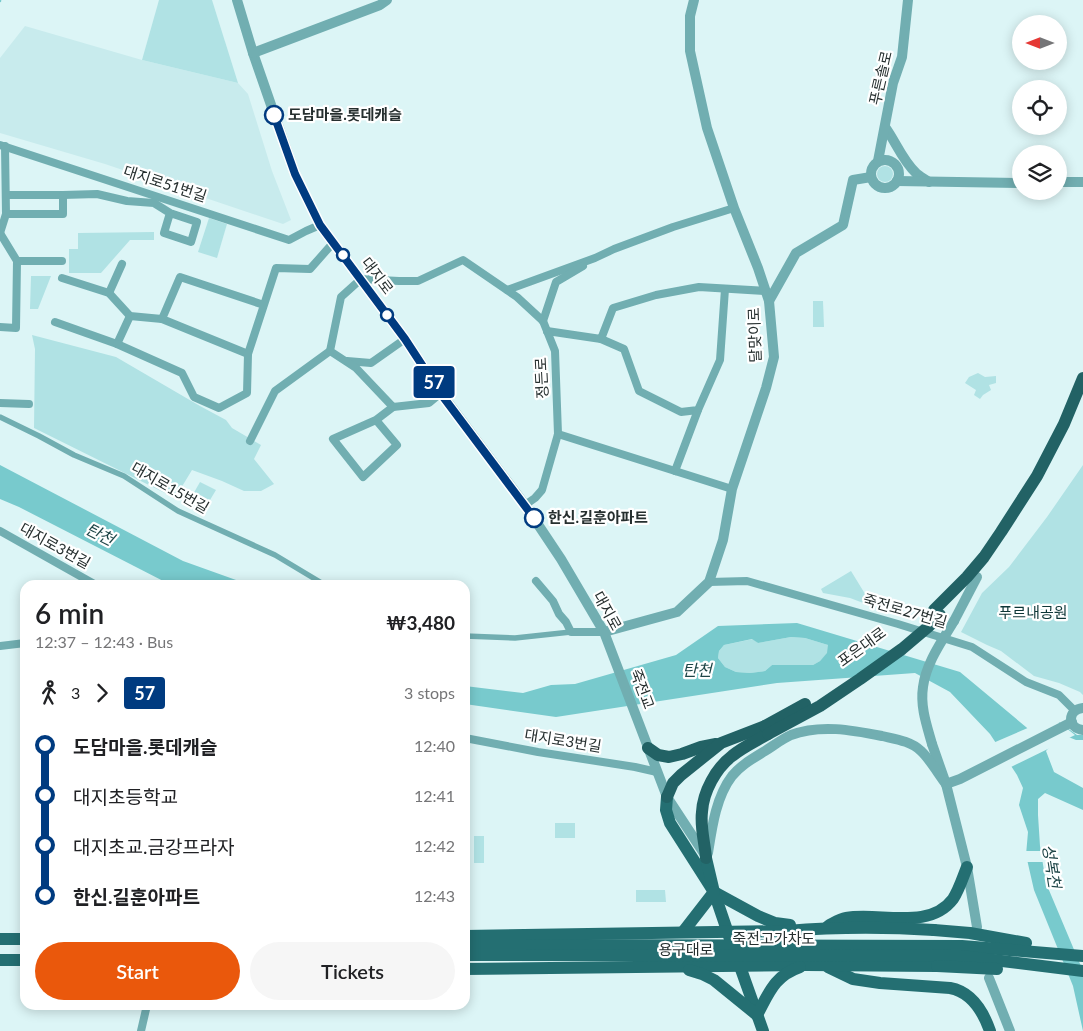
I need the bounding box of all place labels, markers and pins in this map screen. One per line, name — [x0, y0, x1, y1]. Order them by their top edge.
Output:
marker: 도담마을.롯데캐슬 — [264, 105, 284, 125]
place label: 도담마을.롯데캐슬 — [288, 105, 402, 123]
unlabelled marker — [336, 248, 350, 262]
unlabelled marker — [380, 308, 394, 322]
marker: 한신.길훈아파트 — [524, 508, 544, 528]
place label: 한신.길훈아파트 — [548, 508, 648, 526]

